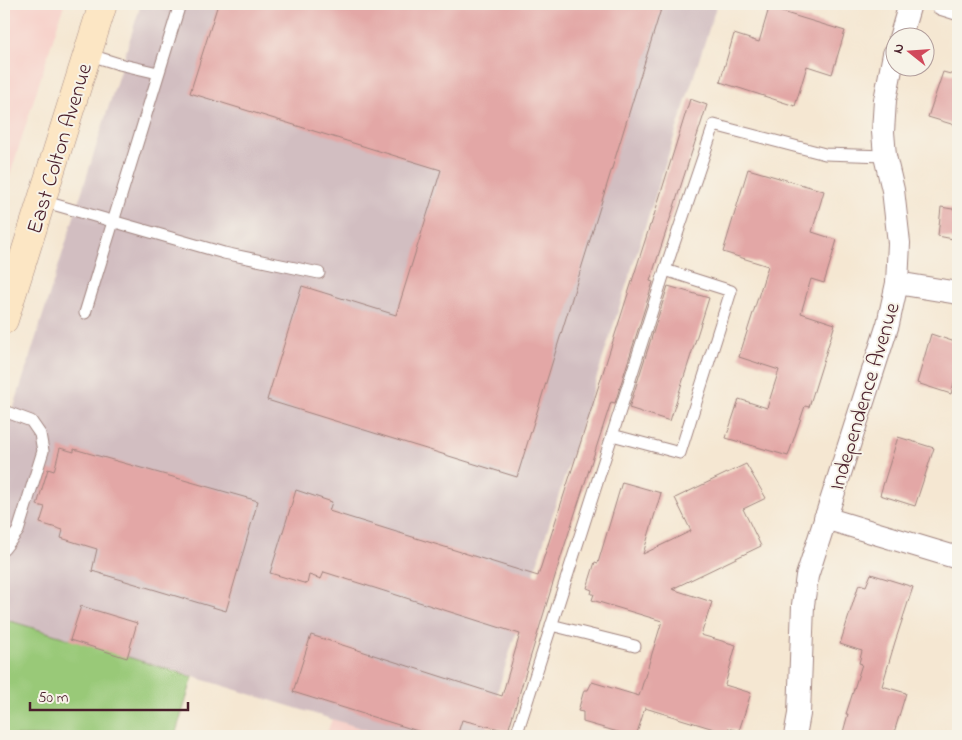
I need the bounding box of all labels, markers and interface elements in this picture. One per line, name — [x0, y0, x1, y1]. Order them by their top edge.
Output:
north arrow — [884, 28, 934, 78]
text: N — [888, 41, 910, 56]
street label: East Colton Avenue — [20, 60, 102, 238]
street label: Independence Avenue — [822, 299, 910, 495]
scale bar — [30, 680, 188, 712]
text: 50 m — [38, 687, 69, 709]

